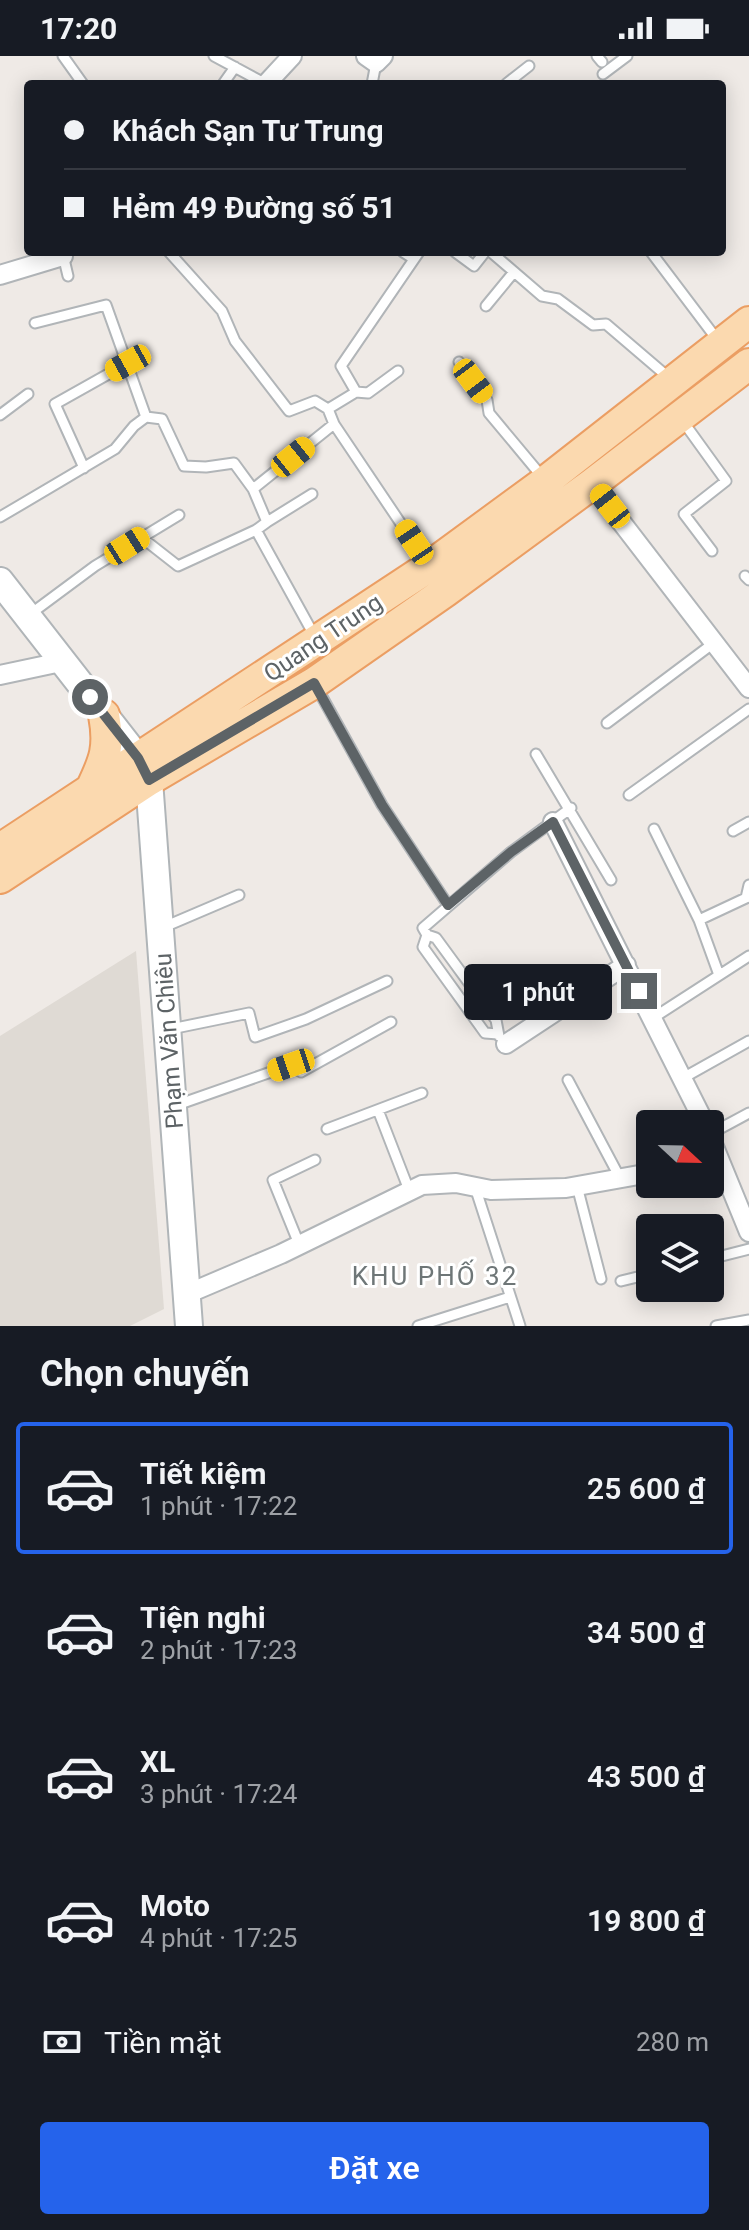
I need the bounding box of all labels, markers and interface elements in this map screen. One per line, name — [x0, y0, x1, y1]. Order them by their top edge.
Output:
text: 17:20 — [40, 11, 117, 46]
text: Khách Sạn Tư Trung — [112, 113, 384, 148]
text: Hẻm 49 Đường số 51 — [112, 190, 396, 225]
car — [101, 341, 155, 385]
car — [449, 355, 497, 407]
car — [267, 433, 319, 481]
car — [586, 480, 634, 532]
car — [391, 515, 437, 569]
car — [100, 523, 154, 569]
street label: Quang Trung — [259, 588, 387, 688]
route start — [72, 679, 108, 715]
street label: Phạm Văn Chiêu — [149, 952, 189, 1130]
callout: 1 phút — [463, 963, 611, 1019]
route end — [621, 973, 657, 1009]
text: 1 phút — [501, 977, 575, 1007]
car — [264, 1046, 318, 1084]
north arrow — [636, 1110, 724, 1198]
map controls — [636, 1110, 724, 1302]
button: layers — [636, 1214, 724, 1302]
district label: KHU PHỐ 32 — [352, 1259, 518, 1291]
text: Chọn chuyến — [40, 1353, 250, 1395]
icon: car — [44, 1452, 116, 1524]
text: Tiết kiệm — [140, 1456, 267, 1491]
text: 25 600 ₫ — [587, 1471, 705, 1506]
text: 1 phút · 17:22 — [140, 1491, 297, 1521]
icon: car — [44, 1596, 116, 1668]
text: Tiện nghi — [140, 1600, 266, 1635]
text: 34 500 ₫ — [587, 1615, 705, 1650]
text: 2 phút · 17:23 — [140, 1635, 297, 1665]
icon: car — [44, 1740, 116, 1812]
text: XL — [140, 1744, 175, 1779]
text: 43 500 ₫ — [587, 1759, 705, 1794]
text: 3 phút · 17:24 — [140, 1779, 297, 1809]
icon: car — [44, 1884, 116, 1956]
text: Moto — [140, 1888, 210, 1923]
text: 19 800 ₫ — [587, 1903, 705, 1938]
text: 4 phút · 17:25 — [140, 1923, 297, 1953]
icon: cash — [40, 2020, 84, 2064]
text: Tiền mặt — [104, 2025, 222, 2060]
text: 280 m — [636, 2027, 709, 2057]
button: Đặt xe — [40, 2122, 709, 2214]

